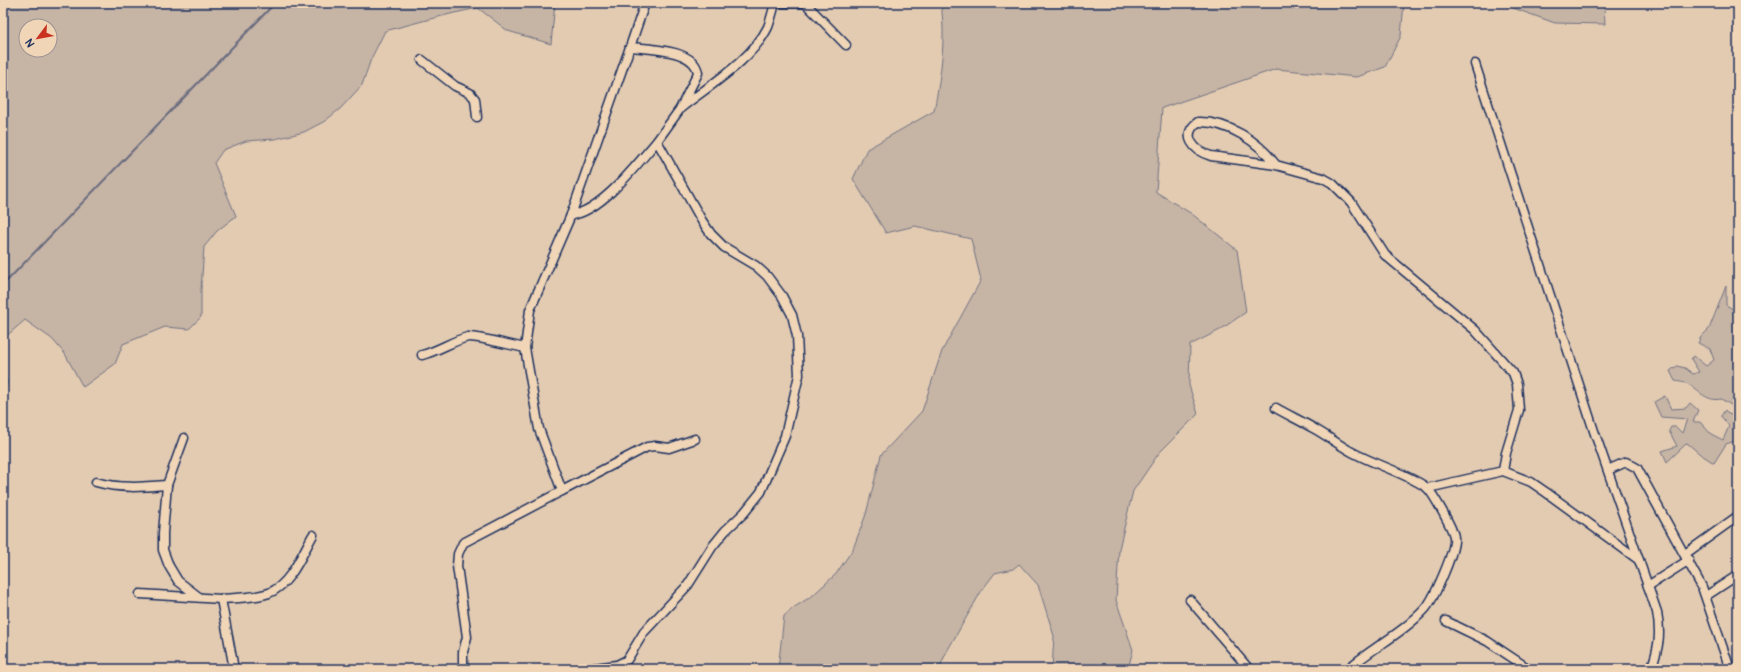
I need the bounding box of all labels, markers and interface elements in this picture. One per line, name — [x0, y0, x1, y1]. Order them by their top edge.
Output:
north arrow — [18, 18, 58, 58]
text: N — [22, 36, 37, 50]

